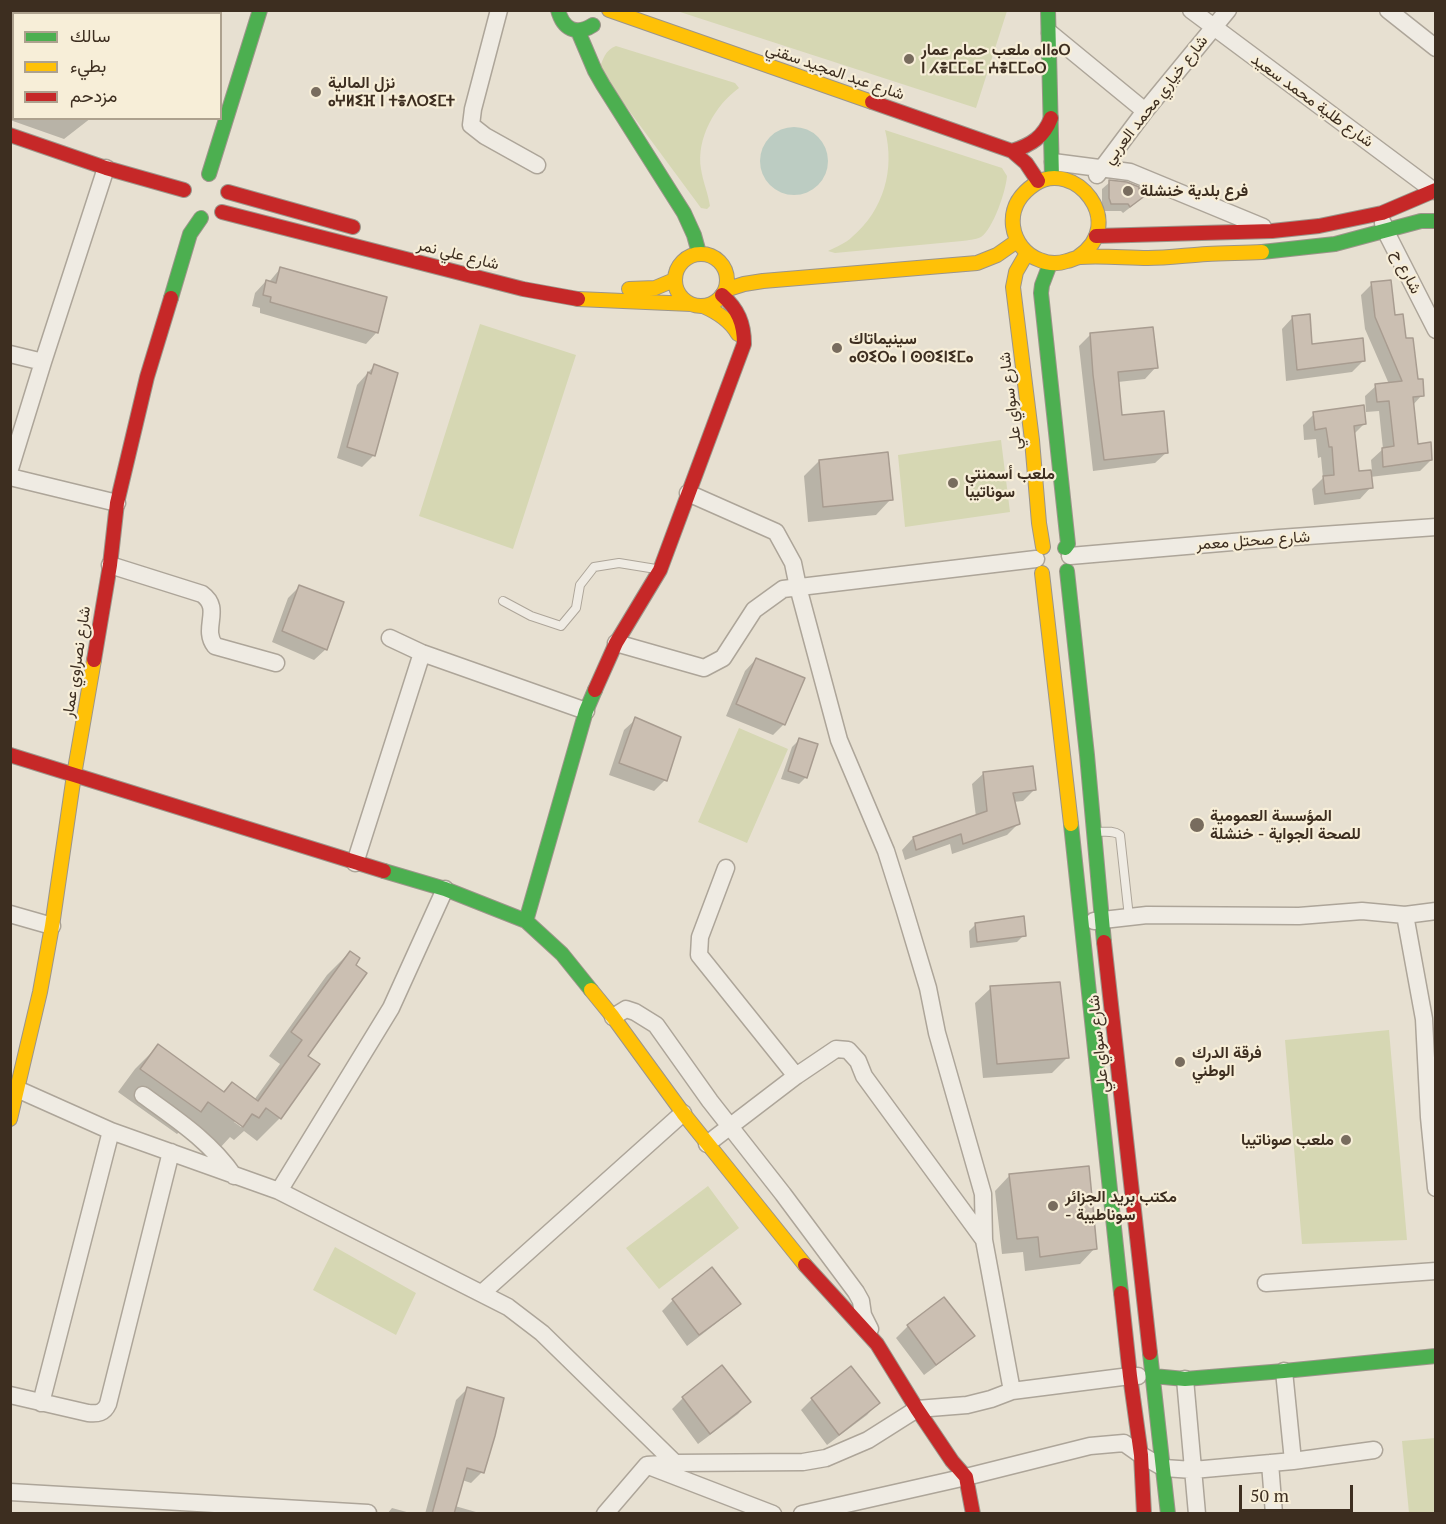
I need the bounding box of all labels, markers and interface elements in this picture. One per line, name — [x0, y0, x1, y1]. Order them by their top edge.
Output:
legend — [12, 12, 222, 120]
text: سالك — [70, 23, 110, 47]
street label: شارع خياري محمد العربي — [1100, 32, 1212, 168]
street label: شارع عبد المجيد سقني — [763, 39, 907, 105]
place label: ملعب حمام عمار ⴰⵏⵏⴰⵔ ⵏ ⵃⴻⵎⵎⴰⵎ ⵄⴻⵎⵎⴰⵔ — [921, 40, 1071, 78]
street label: شارع طلية محمد سعيد — [1247, 50, 1377, 152]
marker: ملعب حمام عمار ⴰⵏⵏⴰⵔ ⵏ ⵃⴻⵎⵎⴰⵎ ⵄⴻⵎⵎⴰⵔ — [902, 52, 916, 66]
text: بطيء — [70, 53, 106, 77]
place label: نزل المالية ⴰⵖⵍⵉⴼ ⵏ ⵜⴻⴷⵔⵉⵎⵜ — [328, 73, 455, 111]
text: مزدحم — [70, 83, 117, 107]
marker: نزل المالية ⴰⵖⵍⵉⴼ ⵏ ⵜⴻⴷⵔⵉⵎⵜ — [309, 85, 323, 99]
place label: فرع بلدية خنشلة — [1140, 181, 1248, 201]
marker: فرع بلدية خنشلة — [1121, 184, 1135, 198]
street label: شارع علي نمر — [415, 236, 501, 274]
street label: شارع ح — [1387, 247, 1425, 297]
place label: سينيماتاك ⴰⵙⵉⵔⴰ ⵏ ⵙⵙⵉⵏⵉⵎⴰ — [849, 329, 974, 367]
marker: سينيماتاك ⴰⵙⵉⵔⴰ ⵏ ⵙⵙⵉⵏⵉⵎⴰ — [830, 341, 844, 355]
street label: شارع سواي علي — [995, 351, 1027, 451]
place label: ملعب أسمنتي سوناتيبا — [965, 464, 1055, 502]
marker: ملعب أسمنتي سوناتيبا — [946, 476, 960, 490]
street label: شارع صحتل معمر — [1195, 527, 1311, 555]
street label: شارع نصراوي عمار — [59, 605, 95, 719]
place label: المؤسسة العمومية للصحة الجواية - خنشلة — [1210, 806, 1361, 844]
marker: المؤسسة العمومية للصحة الجواية - خنشلة — [1188, 816, 1206, 834]
street label: شارع سواي علي — [1084, 994, 1114, 1094]
place label: فرقة الدرك الوطني — [1192, 1043, 1262, 1081]
marker: فرقة الدرك الوطني — [1173, 1055, 1187, 1069]
place label: ملعب صوناتيبا — [1241, 1130, 1334, 1150]
marker: ملعب صوناتيبا — [1339, 1133, 1353, 1147]
place label: مكتب بريد الجزائر - سوناطيبة — [1065, 1187, 1177, 1225]
marker: مكتب بريد الجزائر - سوناطيبة — [1046, 1199, 1060, 1213]
scale bar — [1242, 1473, 1356, 1511]
text: 50 m — [1250, 1483, 1289, 1507]

